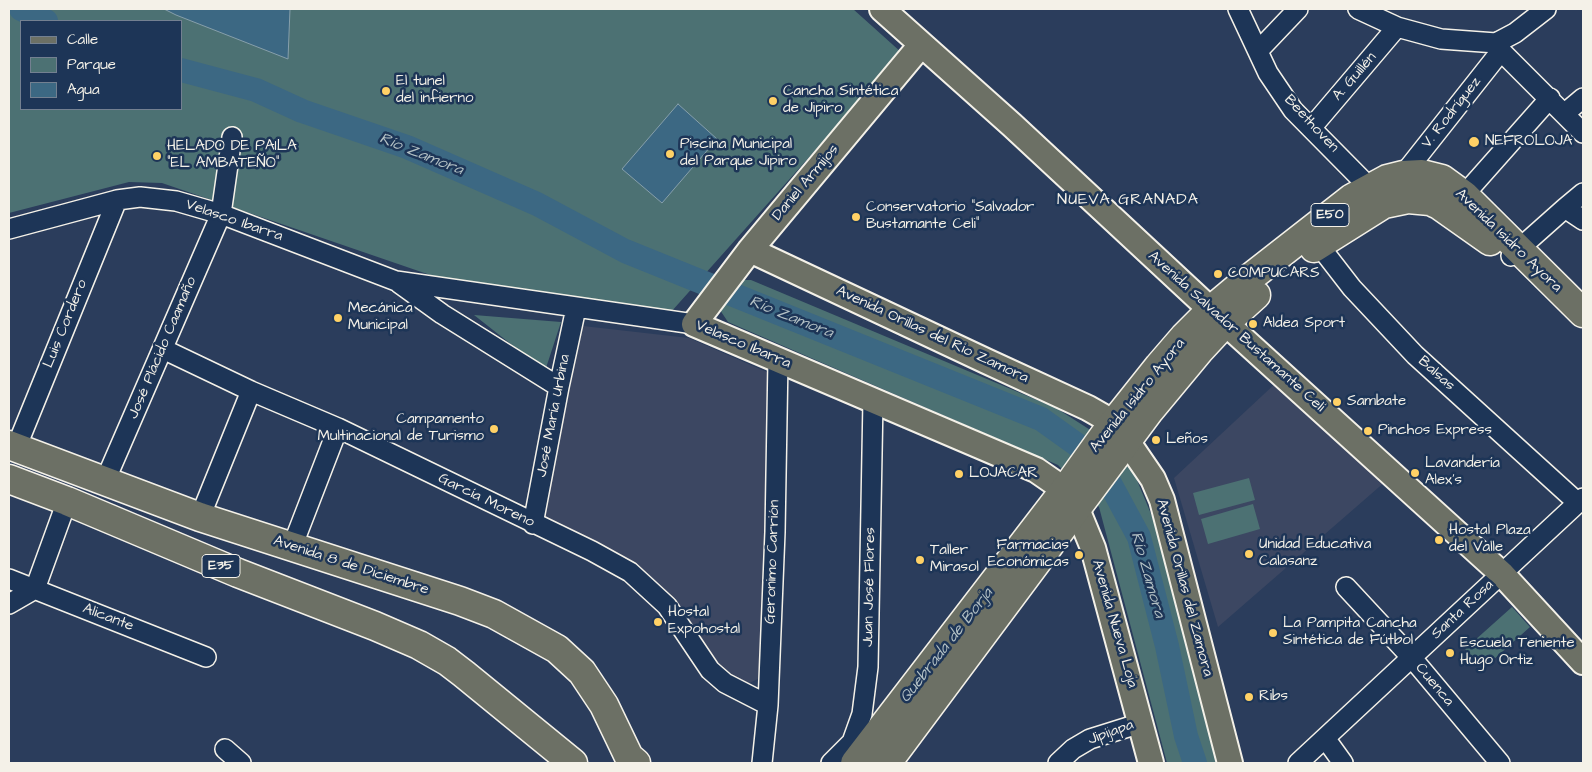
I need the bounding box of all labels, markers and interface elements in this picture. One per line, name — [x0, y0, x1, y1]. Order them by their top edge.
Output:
legend — [20, 20, 182, 110]
text: Calle — [67, 29, 98, 50]
street label: A. Guillén — [1329, 49, 1381, 105]
text: Parque — [67, 54, 116, 75]
place label: El tunel del infierno — [396, 73, 473, 108]
street label: V. Rodríguez — [1419, 74, 1485, 152]
text: Agua — [67, 79, 100, 100]
place label: Cancha Sintética de Jipiro — [783, 83, 898, 118]
marker: El tunel del infierno — [380, 85, 392, 97]
street label: Beethoven — [1280, 91, 1342, 157]
marker: Cancha Sintética de Jipiro — [767, 95, 779, 107]
water label: Río Zamora — [376, 130, 466, 180]
place label: NEFROLOJA — [1485, 133, 1572, 151]
marker: NEFROLOJA — [1467, 135, 1481, 149]
place label: Piscina Municipal del Parque Jipiro — [680, 136, 797, 171]
place label: HELADO DE PAILA "EL AMBATEÑO" — [167, 138, 297, 173]
street label: Daniel Armijos — [769, 141, 843, 225]
marker: Piscina Municipal del Parque Jipiro — [664, 148, 676, 160]
marker: HELADO DE PAILA "EL AMBATEÑO" — [151, 150, 163, 162]
street label: Avenida Isidro Ayora — [1451, 185, 1565, 297]
district label: NUEVA GRANADA — [1055, 191, 1201, 211]
street label: Velasco Ibarra — [183, 196, 285, 246]
place label: Conservatorio "Salvador Bustamante Celi" — [866, 199, 1034, 234]
road number: E50 — [1311, 204, 1349, 226]
marker: Conservatorio "Salvador Bustamante Celi" — [850, 211, 862, 223]
street label: Avenida Salvador Bustamante Celi — [1144, 248, 1328, 416]
place label: COMPUCARS — [1228, 265, 1320, 283]
marker: COMPUCARS — [1212, 268, 1224, 280]
street label: José Plácido Caamaño — [125, 274, 201, 422]
street label: Luis Cordero — [40, 277, 92, 371]
street label: Avenida Orillas del Rio Zamora — [833, 282, 1031, 388]
water label: Río Zamora — [746, 293, 836, 343]
place label: Mecánica Municipal — [348, 300, 413, 335]
marker: Mecánica Municipal — [332, 312, 344, 324]
place label: Aldea Sport — [1263, 315, 1345, 333]
street label: Velasco Ibarra — [693, 317, 793, 373]
marker: Aldea Sport — [1247, 318, 1259, 330]
street label: Avenida Isidro Ayora — [1087, 335, 1189, 457]
street label: José María Urbina — [533, 353, 575, 479]
street label: Balsas — [1414, 353, 1458, 395]
place label: Sambate — [1347, 393, 1406, 411]
marker: Sambate — [1331, 396, 1343, 408]
place label: Campamento Multinacional de Turismo — [317, 411, 484, 446]
place label: Pinchos Express — [1378, 422, 1492, 440]
marker: Campamento Multinacional de Turismo — [488, 423, 500, 435]
marker: Pinchos Express — [1362, 425, 1374, 437]
place label: Leños — [1166, 431, 1208, 449]
marker: Leños — [1150, 434, 1162, 446]
place label: Lavandería Alex's — [1425, 455, 1500, 490]
place label: LOJACAR — [969, 465, 1038, 483]
marker: Lavandería Alex's — [1409, 467, 1421, 479]
marker: LOJACAR — [953, 468, 965, 480]
street label: García Moreno — [435, 470, 537, 532]
street label: Avenida Orillas del Zamora — [1152, 497, 1216, 679]
street label: Geronimo Carrión — [762, 500, 784, 624]
place label: Hostal Plaza del Valle — [1449, 522, 1531, 557]
street label: Juan José Flores — [860, 527, 880, 647]
water label: Río Zamora — [1126, 530, 1168, 620]
street label: Avenida 8 de Diciembre — [271, 532, 431, 600]
marker: Hostal Plaza del Valle — [1433, 534, 1445, 546]
place label: Unidad Educativa Calasanz — [1259, 536, 1371, 571]
place label: Farmacias Económicas — [988, 537, 1069, 572]
place label: Taller Mirasol — [930, 542, 979, 577]
marker: Unidad Educativa Calasanz — [1243, 548, 1255, 560]
marker: Farmacias Económicas — [1073, 549, 1085, 561]
road number: E35 — [202, 554, 240, 578]
marker: Taller Mirasol — [914, 554, 926, 566]
street label: Avenida Nueva Loja — [1087, 558, 1141, 690]
street label: Santa Rosa — [1428, 577, 1498, 643]
water label: Quebrada de Borja — [896, 585, 998, 707]
street label: Alicante — [80, 600, 136, 636]
place label: Hostal Expohostal — [668, 604, 740, 639]
place label: La Pampita Cancha Sintética de Fútbol — [1283, 615, 1417, 650]
marker: Hostal Expohostal — [652, 616, 664, 628]
marker: La Pampita Cancha Sintética de Fútbol — [1267, 627, 1279, 639]
place label: Escuela Teniente Hugo Ortìz — [1460, 635, 1575, 670]
marker: Escuela Teniente Hugo Ortìz — [1444, 647, 1456, 659]
street label: Cuenca — [1411, 660, 1457, 710]
place label: Ribs — [1259, 688, 1288, 706]
marker: Ribs — [1243, 691, 1255, 703]
street label: Jipijapa — [1086, 716, 1136, 750]

